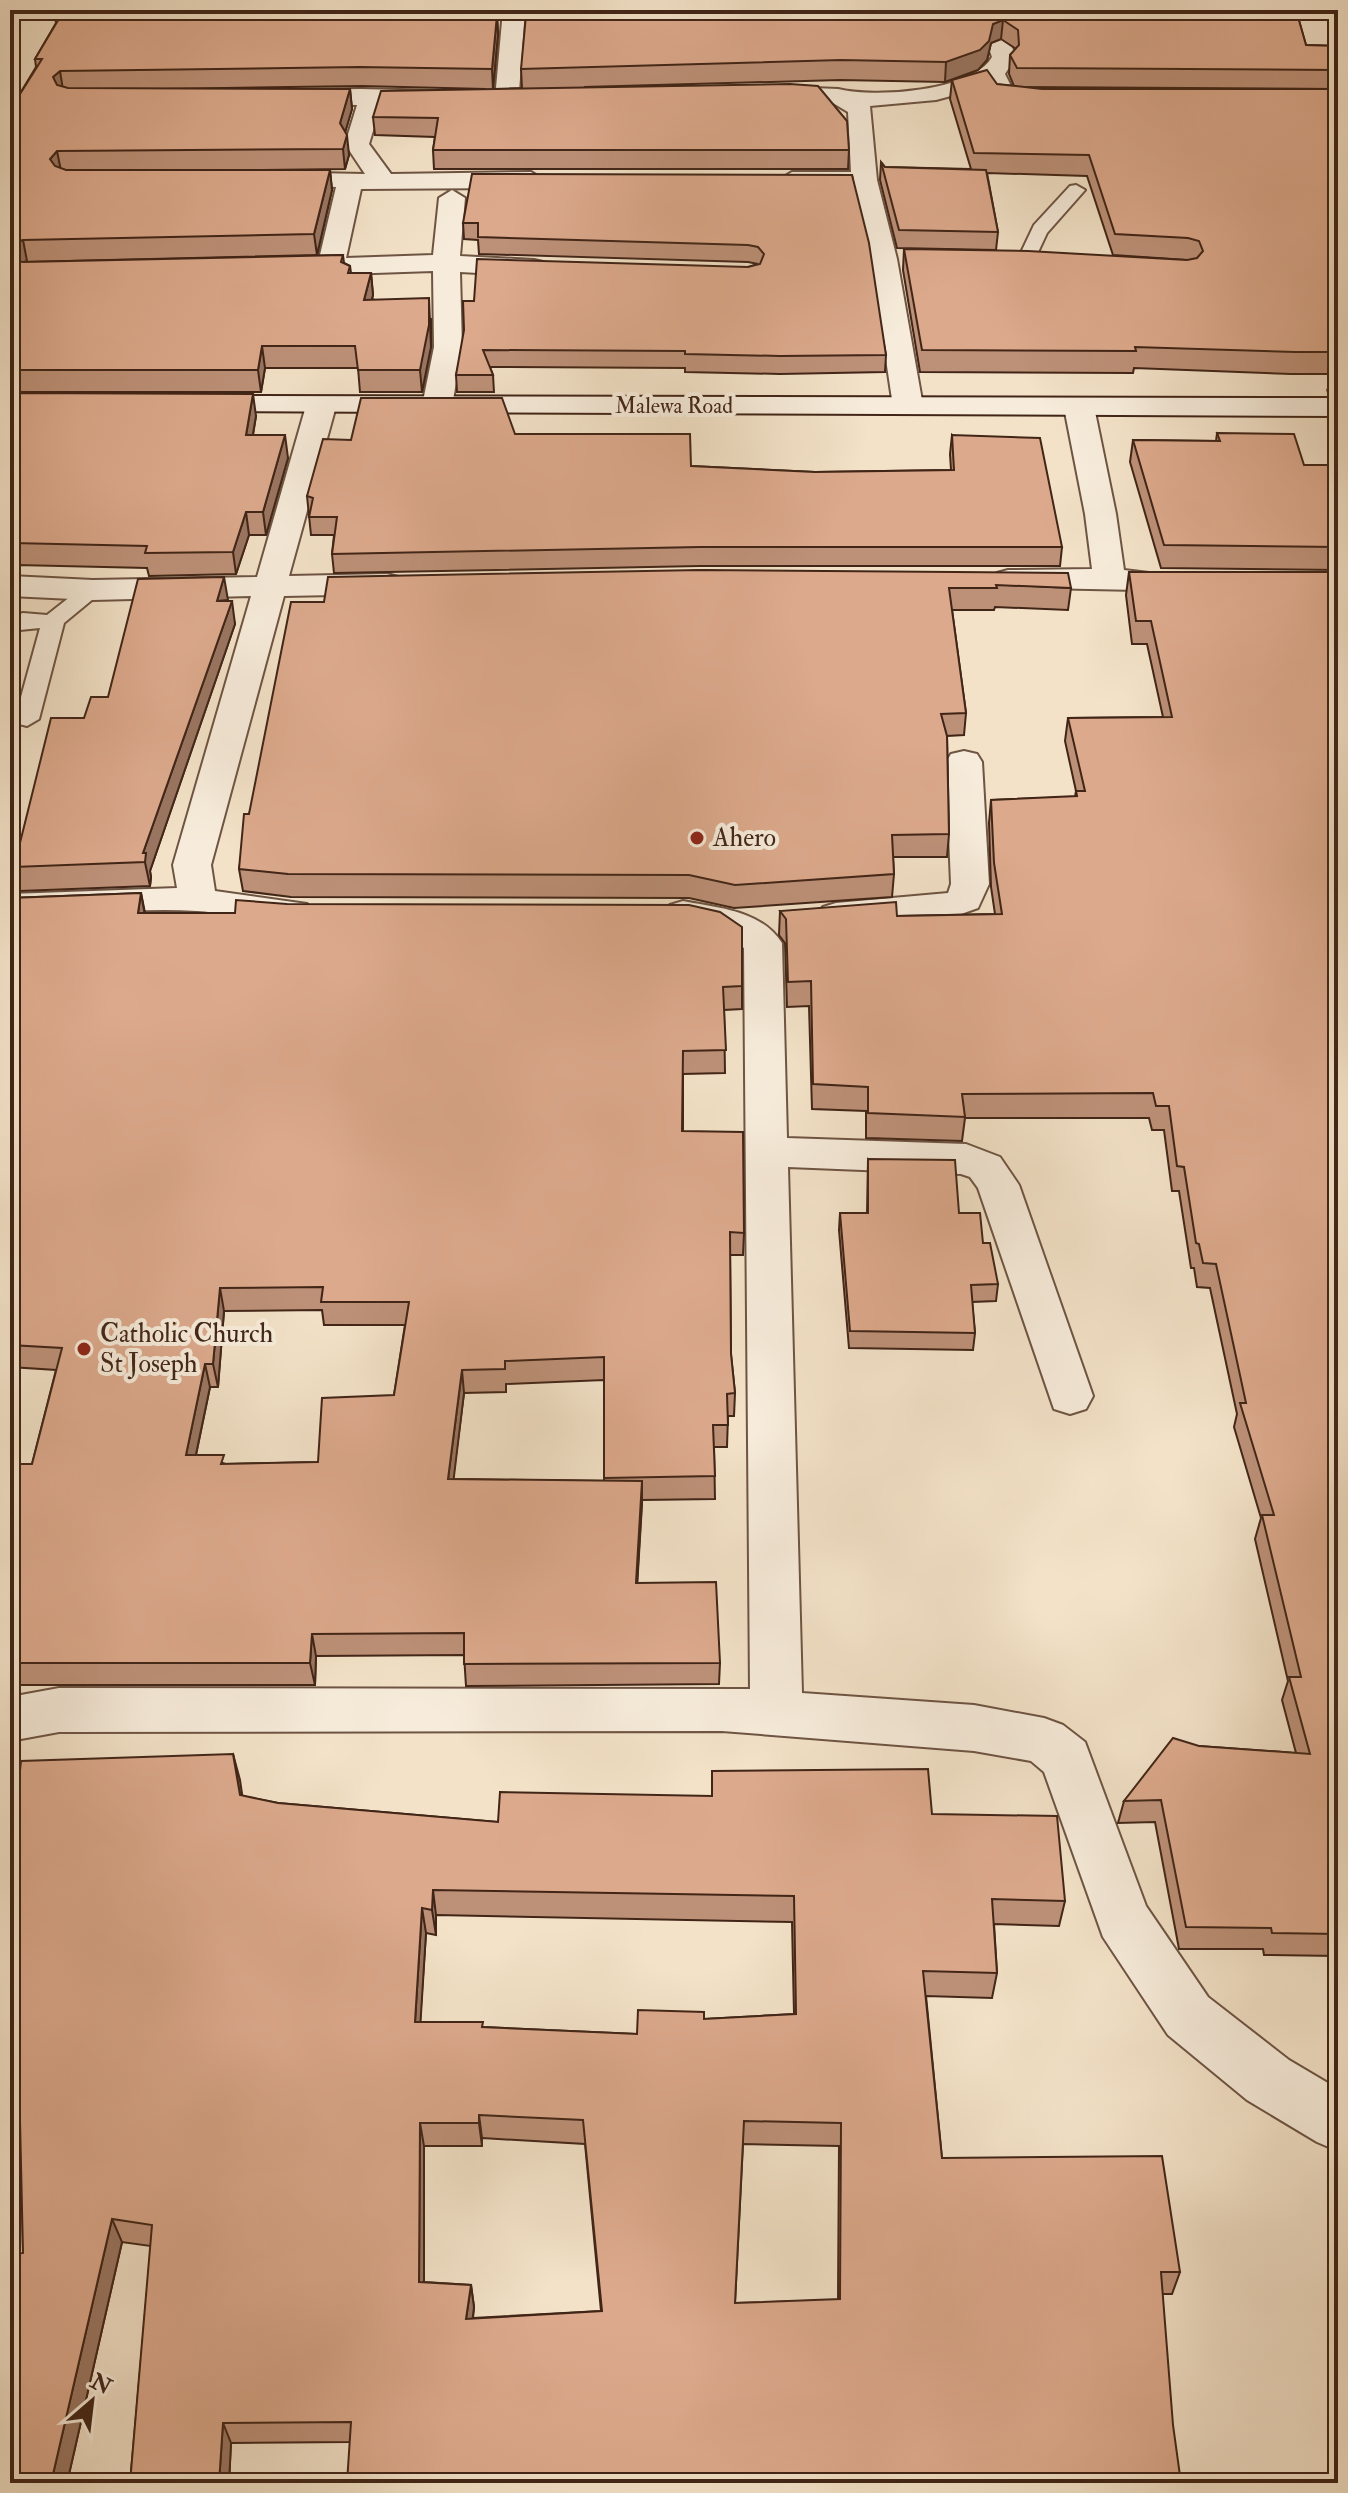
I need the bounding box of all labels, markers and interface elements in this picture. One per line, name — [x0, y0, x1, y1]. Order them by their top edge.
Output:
street label: Malewa Road — [615, 392, 733, 420]
place label: Ahero — [712, 822, 776, 854]
marker: Ahero — [688, 829, 706, 847]
place label: Catholic Church St Joseph — [100, 1318, 274, 1381]
marker: Catholic Church St Joseph — [75, 1340, 93, 1358]
north arrow — [52, 2361, 132, 2441]
text: N — [85, 2367, 116, 2401]

